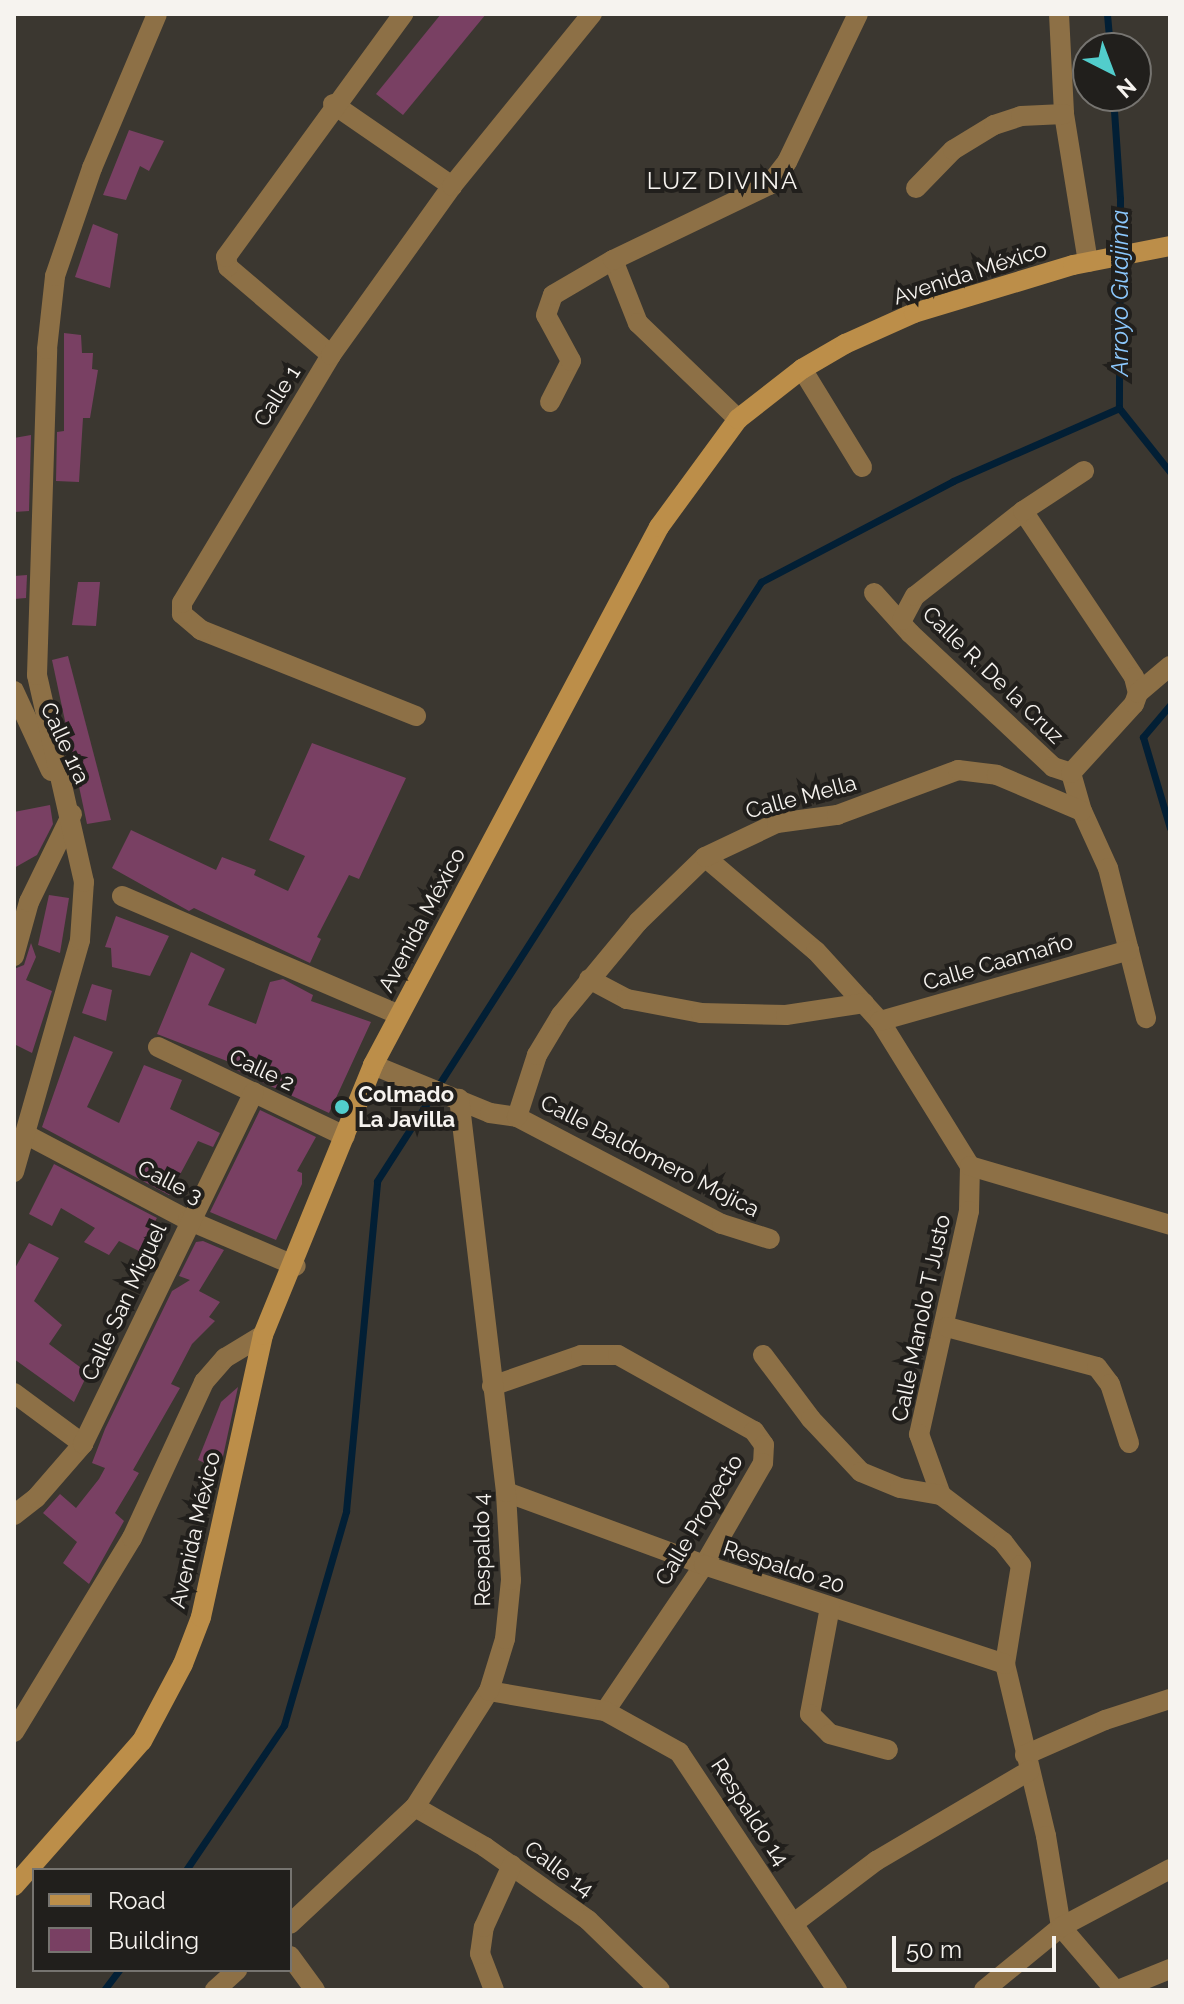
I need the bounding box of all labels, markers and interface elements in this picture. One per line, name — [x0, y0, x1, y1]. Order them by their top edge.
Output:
north arrow — [1072, 32, 1152, 112]
text: N — [1112, 73, 1142, 104]
district label: LUZ DIVINA — [647, 167, 799, 195]
water label: Arroyo Guajima — [1106, 210, 1134, 376]
street label: Avenida México — [890, 236, 1050, 310]
street label: Calle 1 — [248, 361, 306, 431]
street label: Calle R. De la Cruz — [917, 601, 1069, 749]
street label: Calle 1ra — [35, 698, 95, 788]
street label: Calle Mella — [743, 770, 859, 824]
street label: Avenida México — [373, 843, 471, 997]
street label: Calle Caamaño — [920, 928, 1076, 996]
street label: Calle 2 — [225, 1043, 299, 1097]
place label: Colmado La Javilla — [358, 1081, 456, 1132]
street label: Calle Baldomero Mojica — [536, 1089, 764, 1223]
marker: Colmado La Javilla — [333, 1098, 351, 1116]
street label: Calle 3 — [133, 1155, 207, 1209]
street label: Calle Manolo T Justo — [886, 1211, 956, 1425]
street label: Calle San Miguel — [76, 1219, 172, 1385]
street label: Avenida México — [164, 1449, 226, 1611]
street label: Calle Proyecto — [650, 1450, 748, 1590]
street label: Respaldo 4 — [468, 1493, 496, 1607]
street label: Respaldo 20 — [720, 1535, 848, 1599]
street label: Respaldo 14 — [705, 1753, 795, 1871]
street label: Calle 14 — [519, 1835, 599, 1903]
legend — [32, 1868, 292, 1972]
text: Road — [108, 1886, 166, 1915]
scale bar — [896, 1920, 1060, 1970]
text: Building — [108, 1926, 199, 1955]
text: 50 m — [906, 1935, 962, 1964]

